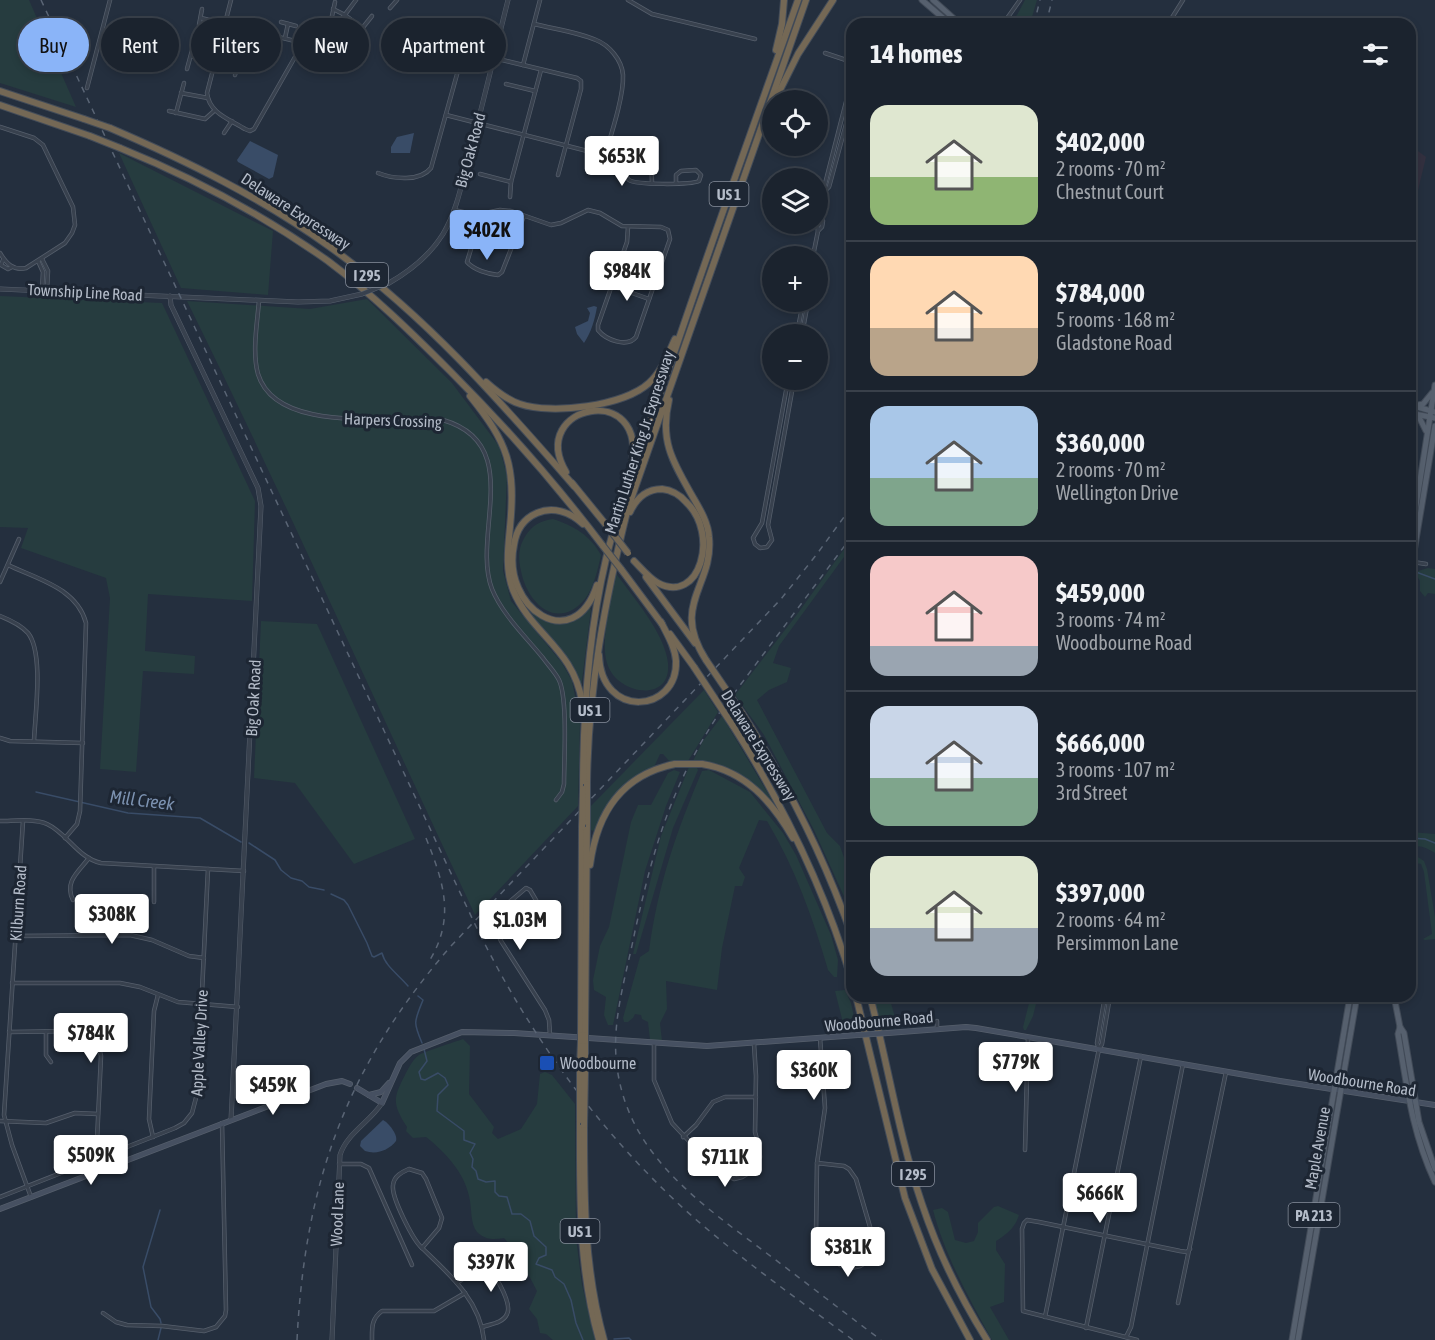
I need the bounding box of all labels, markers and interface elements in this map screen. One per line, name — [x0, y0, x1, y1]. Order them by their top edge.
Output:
chip: Buy — [18, 18, 89, 72]
chip: Rent — [101, 18, 179, 72]
chip: Filters — [191, 18, 281, 72]
chip: New — [293, 18, 369, 72]
chip: Apartment — [381, 18, 506, 72]
icon: filters — [1359, 38, 1392, 71]
text: 14 homes — [870, 39, 963, 69]
map controls — [762, 90, 828, 390]
button: locate — [762, 90, 828, 156]
street label: Big Oak Road — [451, 111, 490, 190]
text: $402,000 — [1056, 127, 1145, 157]
icon: home — [918, 129, 990, 201]
pin: $653K — [580, 136, 664, 187]
text: $653K — [599, 144, 645, 167]
text: 2 rooms · 70 m² — [1056, 157, 1166, 180]
button: layers — [762, 168, 828, 234]
street label: Delaware Expressway — [238, 169, 354, 254]
text: Chestnut Court — [1056, 180, 1164, 203]
road number: US 1 — [710, 182, 748, 206]
pin: $402K — [445, 210, 529, 261]
text: $402K — [464, 218, 510, 241]
button: + — [762, 246, 828, 312]
pin: $984K — [585, 251, 669, 302]
text: $984K — [604, 259, 650, 282]
road number: I 295 — [346, 263, 388, 287]
text: $784,000 — [1056, 278, 1145, 308]
street label: Township Line Road — [27, 280, 143, 305]
icon: home — [918, 280, 990, 352]
text: 5 rooms · 168 m² — [1056, 308, 1175, 331]
button: − — [762, 324, 828, 390]
text: Gladstone Road — [1056, 331, 1172, 354]
street label: Martin Luther King Jr. Expressway — [601, 348, 678, 536]
street label: Harpers Crossing — [344, 409, 442, 432]
text: $360,000 — [1056, 428, 1145, 458]
icon: home — [918, 430, 990, 502]
text: 2 rooms · 70 m² — [1056, 458, 1166, 481]
text: Wellington Drive — [1056, 481, 1179, 504]
text: $459,000 — [1056, 578, 1145, 608]
icon: home — [918, 580, 990, 652]
text: 3 rooms · 74 m² — [1056, 608, 1166, 631]
text: Woodbourne Road — [1056, 631, 1192, 654]
street label: Big Oak Road — [242, 659, 265, 737]
street label: Delaware Expressway — [717, 687, 800, 804]
road number: US 1 — [570, 698, 610, 722]
text: $666,000 — [1056, 728, 1145, 758]
icon: home — [918, 730, 990, 802]
text: 3 rooms · 107 m² — [1056, 758, 1175, 781]
text: 3rd Street — [1056, 781, 1127, 804]
water label: Mill Creek — [108, 786, 177, 815]
street label: Kilburn Road — [6, 864, 30, 942]
text: $397,000 — [1056, 878, 1145, 908]
icon: home — [918, 880, 990, 952]
pin: $308K — [70, 894, 154, 945]
pin: $1.03M — [471, 900, 569, 951]
text: $308K — [89, 902, 135, 925]
text: $1.03M — [493, 908, 547, 931]
text: 2 rooms · 64 m² — [1056, 908, 1166, 931]
text: Persimmon Lane — [1056, 931, 1179, 954]
street label: Apple Valley Drive — [187, 989, 212, 1097]
street label: Woodbourne Road — [824, 1007, 934, 1035]
pin: $784K — [49, 1013, 133, 1064]
text: $784K — [68, 1021, 114, 1044]
pin: $779K — [974, 1042, 1058, 1093]
pin: $360K — [772, 1050, 856, 1101]
text: $779K — [993, 1050, 1039, 1073]
marker: Woodbourne — [538, 1054, 556, 1072]
place label: Woodbourne — [560, 1054, 636, 1072]
text: $360K — [791, 1058, 837, 1081]
pin: $459K — [231, 1065, 315, 1116]
street label: Woodbourne Road — [1307, 1065, 1417, 1099]
text: $459K — [250, 1073, 296, 1096]
street label: Maple Avenue — [1301, 1105, 1334, 1191]
pin: $509K — [49, 1135, 133, 1186]
pin: $711K — [683, 1137, 767, 1188]
text: $509K — [68, 1143, 114, 1166]
text: $711K — [702, 1145, 748, 1168]
road number: I 295 — [892, 1162, 934, 1186]
pin: $666K — [1058, 1173, 1142, 1224]
street label: Wood Lane — [327, 1181, 347, 1247]
text: $666K — [1077, 1181, 1123, 1204]
road number: PA 213 — [1288, 1203, 1340, 1227]
road number: US 1 — [560, 1219, 600, 1243]
pin: $381K — [806, 1227, 890, 1278]
text: $381K — [825, 1235, 871, 1258]
pin: $397K — [449, 1242, 533, 1293]
text: $397K — [468, 1250, 514, 1273]

